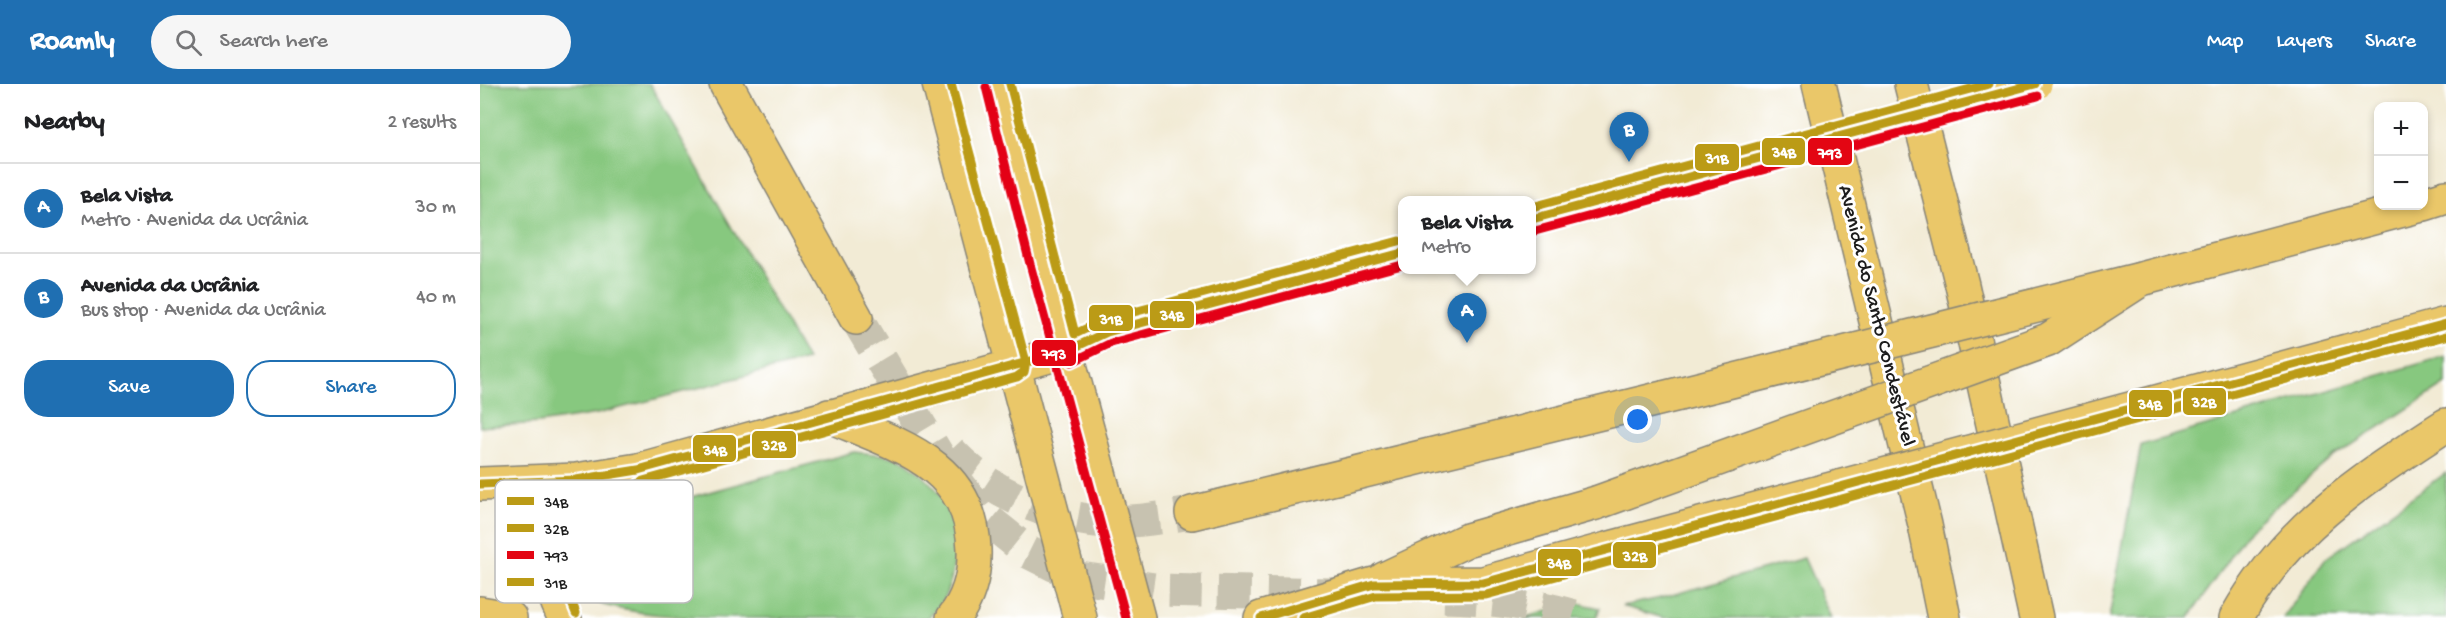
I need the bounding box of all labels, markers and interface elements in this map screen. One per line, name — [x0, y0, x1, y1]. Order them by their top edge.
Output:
search box — [151, 15, 571, 69]
text: Roamly — [30, 26, 115, 59]
icon: search — [172, 26, 205, 59]
text: Search here — [220, 29, 328, 55]
text: Map — [2207, 30, 2243, 55]
text: Layers — [2276, 30, 2332, 55]
text: Share — [2365, 30, 2416, 55]
map controls — [2374, 102, 2428, 210]
button: + — [2374, 102, 2428, 156]
text: Nearby — [24, 108, 105, 139]
text: 2 results — [387, 112, 456, 135]
pin: B — [1610, 112, 1648, 162]
line badge: 34B — [1761, 137, 1806, 166]
line badge: 793 — [1807, 137, 1853, 166]
line badge: 31B — [1694, 143, 1740, 172]
text: 34B — [1771, 145, 1797, 164]
text: 793 — [1817, 146, 1842, 165]
text: 31B — [1705, 151, 1729, 170]
button: − — [2374, 156, 2428, 210]
street label: Avenida do Santo Condestável — [1830, 183, 1920, 449]
text: Bela Vista — [81, 184, 172, 210]
popup — [1398, 196, 1536, 274]
text: A — [38, 197, 49, 220]
text: 30 m — [415, 197, 456, 220]
text: Metro · Avenida da Ucrânia — [81, 210, 308, 233]
text: Bela Vista — [1421, 211, 1513, 237]
text: Metro — [1421, 237, 1471, 260]
text: Avenida da Ucrânia — [81, 274, 259, 300]
text: B — [38, 287, 49, 310]
text: 40 m — [416, 287, 456, 310]
pin: A — [1448, 294, 1486, 343]
text: Bus stop · Avenida da Ucrânia — [81, 300, 326, 323]
line badge: 34B — [1149, 300, 1195, 329]
line badge: 31B — [1088, 304, 1134, 332]
text: 34B — [1159, 308, 1185, 327]
text: 31B — [1099, 312, 1123, 331]
line badge: 793 — [1031, 339, 1077, 367]
text: 793 — [1041, 347, 1066, 366]
button: Save — [24, 360, 234, 417]
button: Share — [246, 360, 456, 417]
line badge: 32B — [2182, 387, 2227, 416]
line badge: 34B — [2128, 389, 2173, 418]
text: 32B — [2191, 395, 2217, 414]
text: 34B — [2137, 397, 2163, 416]
your location — [1623, 405, 1652, 434]
line badge: 32B — [751, 430, 797, 459]
line badge: 34B — [692, 434, 737, 463]
text: 32B — [761, 438, 787, 457]
text: 34B — [702, 443, 728, 462]
legend — [495, 480, 693, 603]
text: 34B — [543, 495, 569, 514]
text: 32B — [543, 522, 569, 541]
line badge: 32B — [1612, 541, 1657, 569]
line badge: 34B — [1537, 548, 1582, 577]
text: 793 — [543, 549, 569, 568]
text: 32B — [1622, 549, 1648, 568]
text: 34B — [1546, 556, 1572, 575]
text: 31B — [543, 576, 568, 595]

